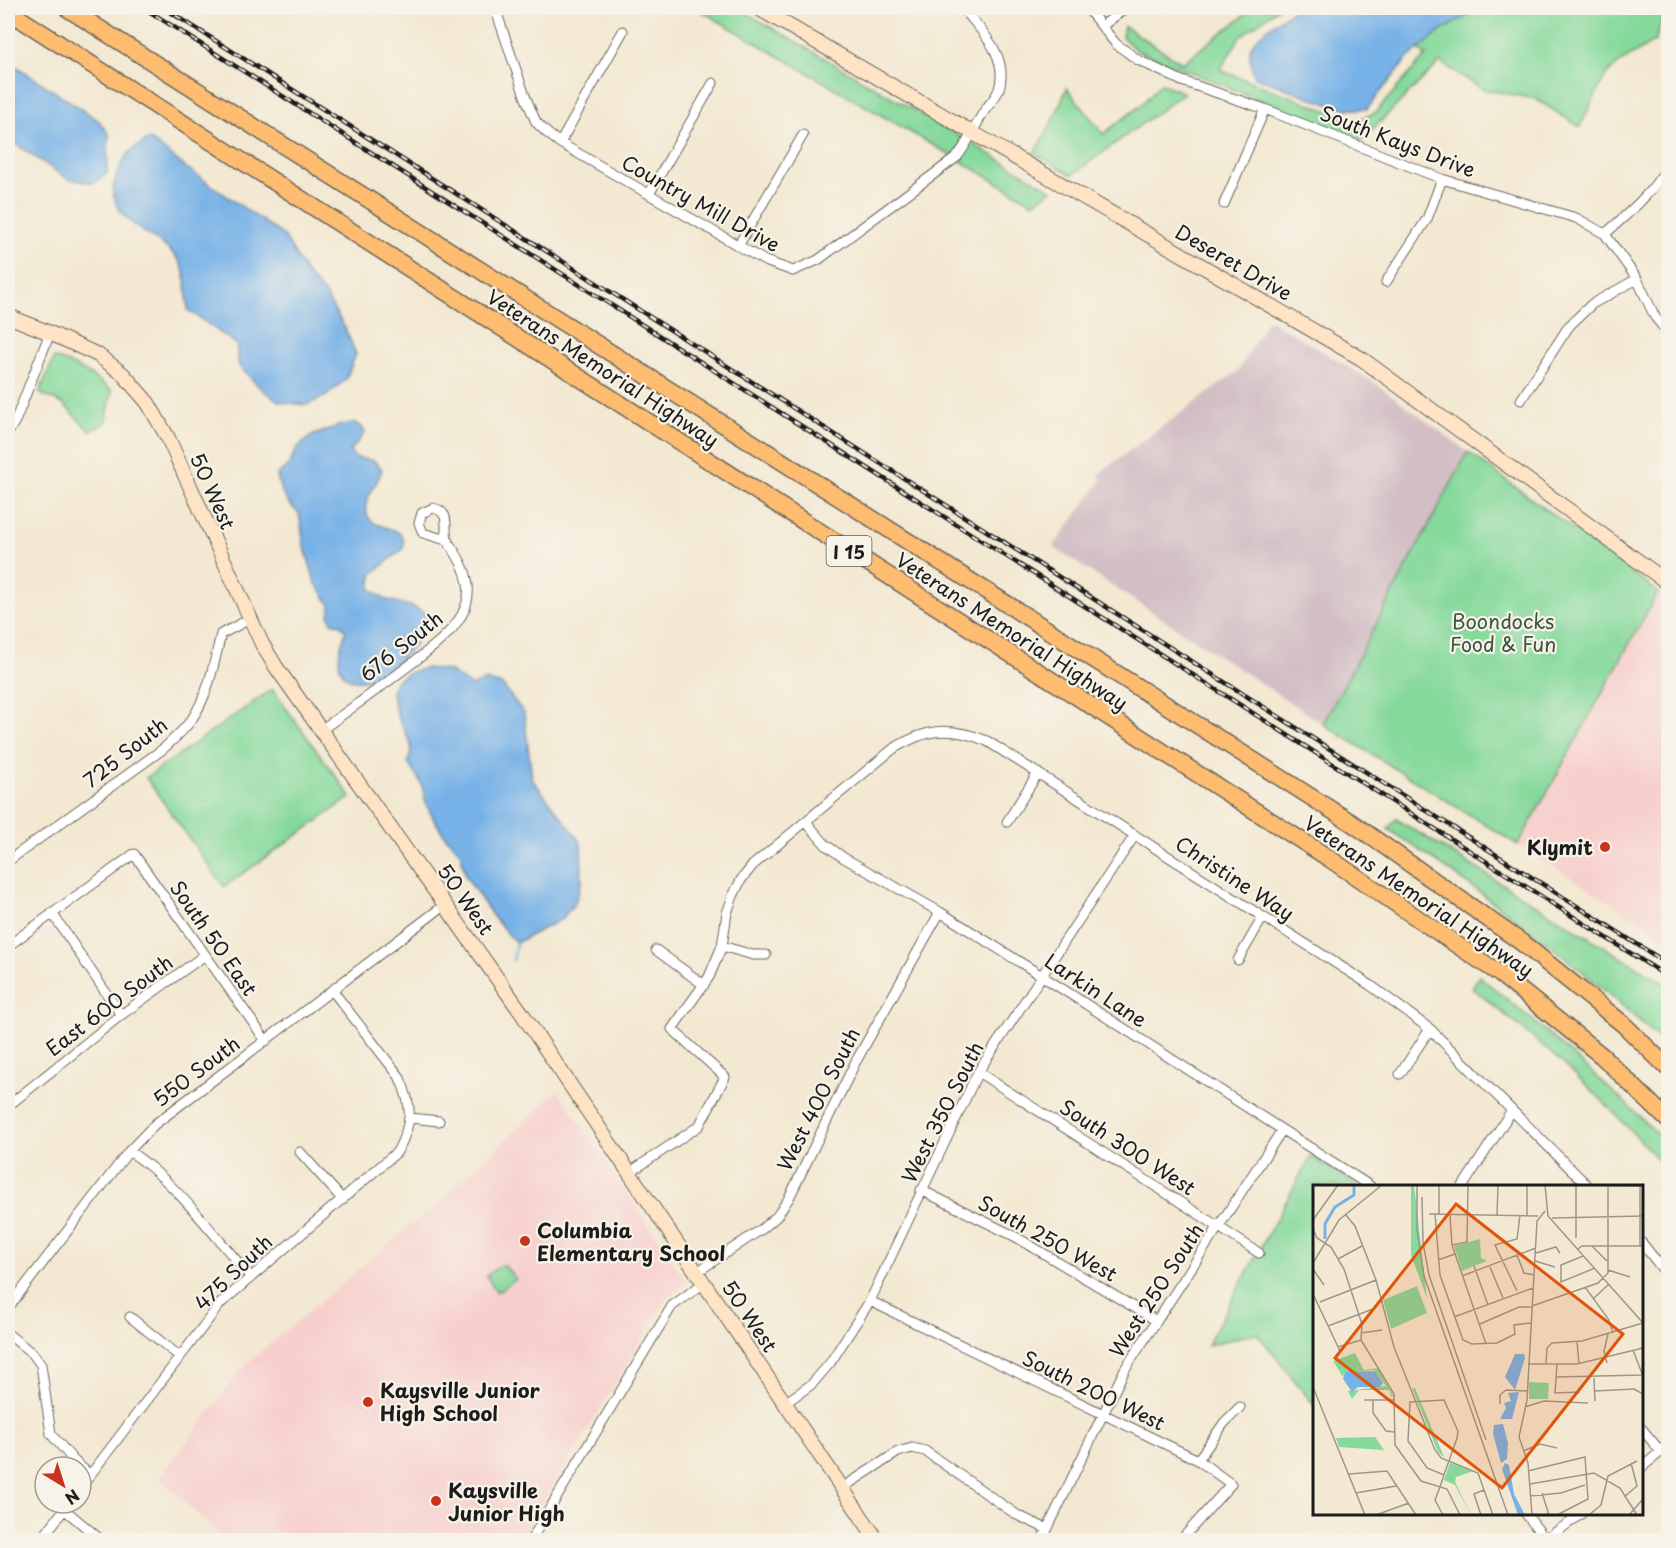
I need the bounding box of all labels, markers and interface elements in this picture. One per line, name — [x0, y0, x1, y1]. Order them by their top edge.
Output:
street label: South Kays Drive — [1316, 98, 1480, 184]
street label: Country Mill Drive — [616, 147, 786, 259]
street label: Deseret Drive — [1170, 216, 1298, 308]
street label: Veterans Memorial Highway — [481, 282, 725, 454]
street label: 50 West — [183, 448, 243, 534]
road number: I 15 — [826, 536, 872, 566]
street label: Veterans Memorial Highway — [890, 545, 1134, 717]
street label: 676 South — [353, 603, 449, 689]
park label: Boondocks Food & Fun — [1450, 606, 1556, 659]
street label: 725 South — [77, 710, 173, 794]
street label: Veterans Memorial Highway — [1298, 808, 1540, 984]
street label: Christine Way — [1170, 828, 1300, 928]
place label: Klymit — [1527, 832, 1593, 862]
marker: Klymit — [1598, 840, 1612, 854]
street label: 50 West — [430, 857, 502, 941]
street label: South 50 East — [163, 874, 265, 1002]
street label: Larkin Lane — [1039, 946, 1153, 1034]
street label: East 600 South — [39, 947, 179, 1063]
street label: West 400 South — [769, 1022, 867, 1176]
street label: 550 South — [146, 1028, 246, 1114]
street label: West 350 South — [893, 1036, 991, 1188]
street label: South 300 West — [1054, 1092, 1202, 1202]
inset map — [1313, 1185, 1643, 1515]
street label: South 250 West — [973, 1187, 1123, 1289]
place label: Columbia Elementary School — [537, 1215, 725, 1268]
street label: West 250 South — [1101, 1217, 1211, 1363]
street label: 475 South — [187, 1227, 279, 1317]
marker: Columbia Elementary School — [518, 1234, 532, 1248]
street label: 50 West — [715, 1274, 785, 1358]
street label: South 200 West — [1018, 1343, 1170, 1437]
place label: Kaysville Junior High School — [380, 1375, 541, 1428]
marker: Kaysville Junior High School — [361, 1395, 375, 1409]
north arrow — [33, 1455, 93, 1515]
place label: Kaysville Junior High — [448, 1475, 565, 1528]
text: N — [60, 1484, 85, 1511]
marker: Kaysville Junior High — [429, 1494, 443, 1508]

